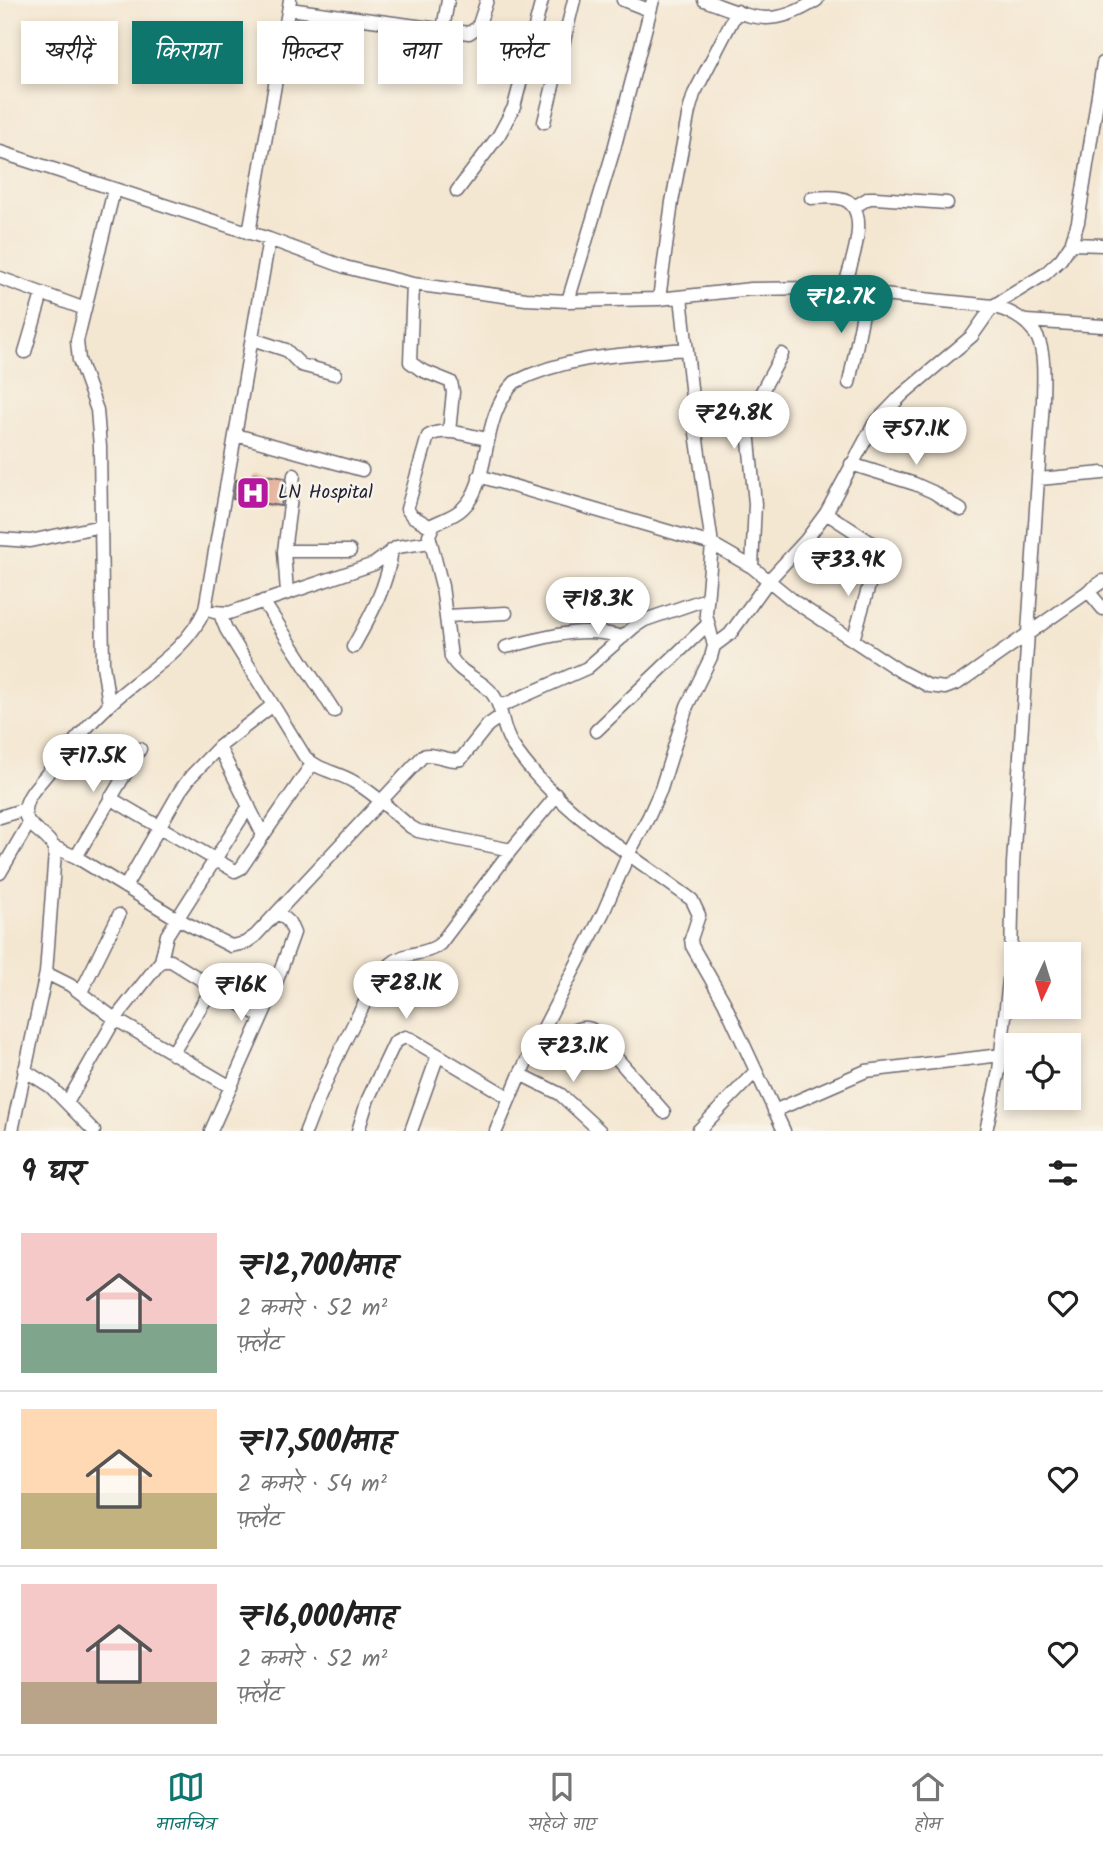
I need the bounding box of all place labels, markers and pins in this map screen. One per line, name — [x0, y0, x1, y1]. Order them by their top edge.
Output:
pin: ₹12.7K — [784, 276, 898, 335]
pin: ₹24.8K — [677, 392, 791, 451]
pin: ₹57.1K — [859, 407, 973, 467]
hospital icon: LN Hospital — [234, 474, 272, 512]
place label: LN Hospital — [278, 478, 373, 508]
pin: ₹33.9K — [791, 538, 905, 598]
pin: ₹18.3K — [541, 578, 655, 637]
pin: ₹17.5K — [36, 734, 150, 794]
pin: ₹28.1K — [349, 962, 463, 1021]
pin: ₹16K — [200, 964, 282, 1023]
pin: ₹23.1K — [516, 1024, 630, 1084]

